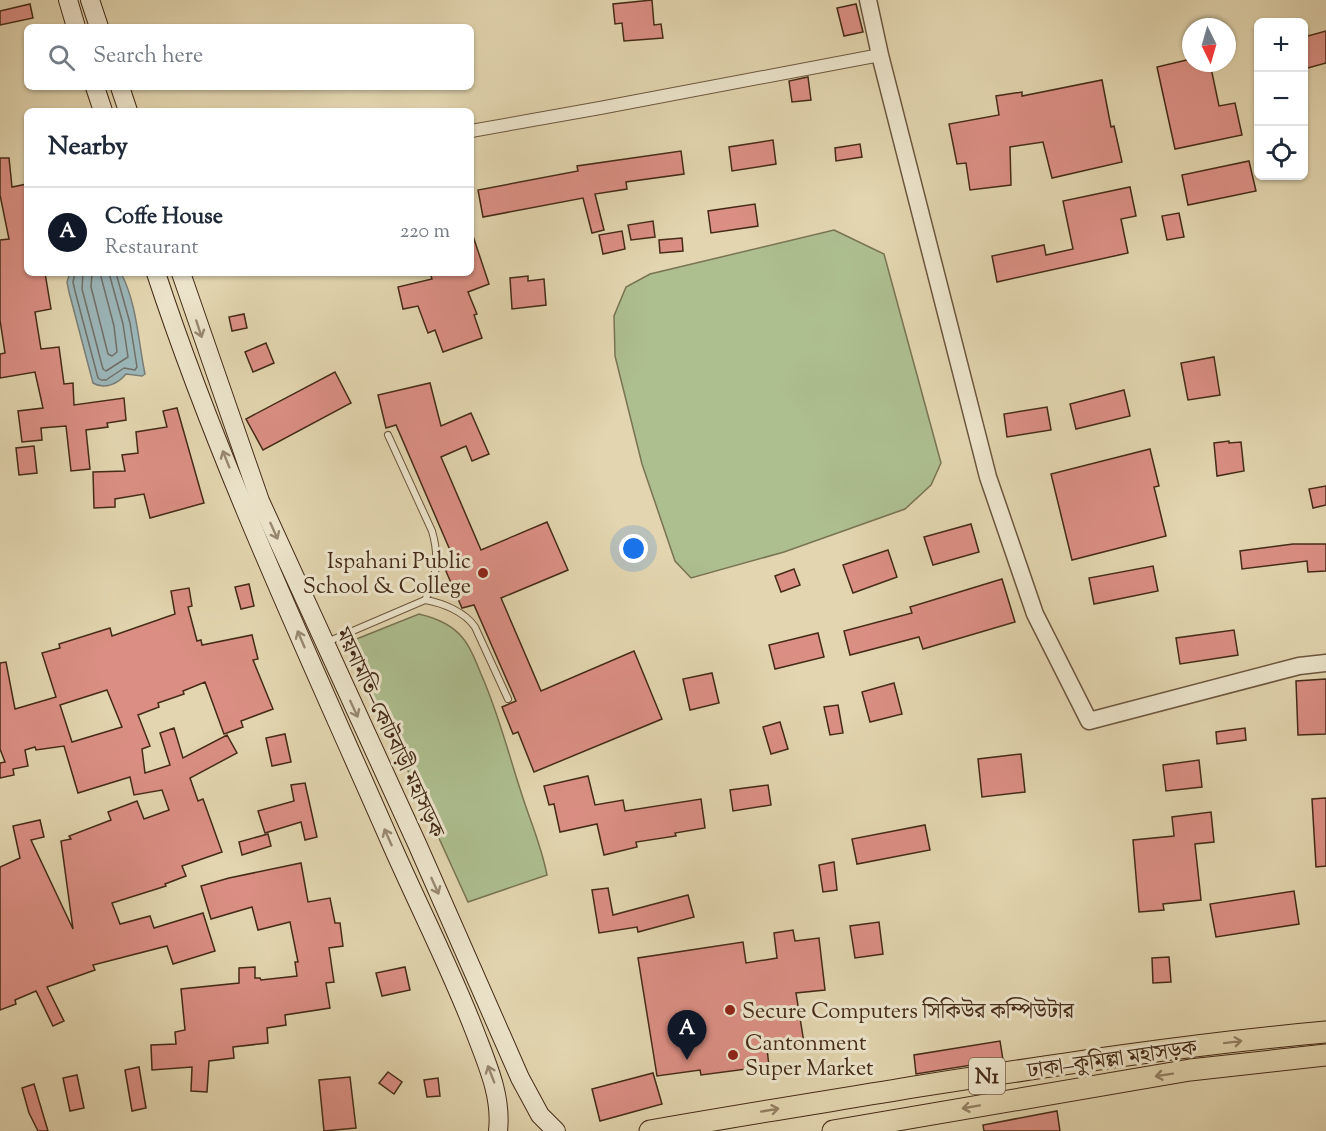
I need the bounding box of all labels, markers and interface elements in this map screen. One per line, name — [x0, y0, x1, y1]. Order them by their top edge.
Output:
north arrow — [1182, 18, 1236, 72]
map controls — [1254, 18, 1308, 180]
button: + — [1254, 18, 1308, 72]
search box — [24, 24, 474, 90]
icon: search — [45, 41, 78, 74]
text: Search here — [93, 41, 203, 73]
button: − — [1254, 72, 1308, 126]
button: locate — [1254, 126, 1308, 180]
text: Nearby — [48, 129, 128, 166]
text: Coffe House — [105, 202, 223, 234]
text: A — [59, 218, 76, 247]
text: 220 m — [400, 218, 450, 247]
text: Restaurant — [105, 234, 198, 263]
one-way arrow — [195, 319, 206, 337]
one-way arrow — [220, 451, 231, 469]
one-way arrow — [268, 522, 280, 540]
your location — [619, 534, 648, 563]
place label: Ispahani Public School & College — [303, 547, 471, 604]
marker: Ispahani Public School & College — [476, 566, 490, 580]
street label: ময়নামতি–কোটবাড়ী মহাসড়ক — [325, 622, 452, 845]
one-way arrow — [295, 631, 306, 649]
one-way arrow — [349, 699, 360, 717]
one-way arrow — [382, 828, 393, 847]
one-way arrow — [430, 877, 441, 895]
place label: Secure Computers সিকিউর কম্পিউটার — [742, 997, 1075, 1029]
marker: Secure Computers সিকিউর কম্পিউটার — [723, 1003, 737, 1017]
pin: A — [668, 1010, 706, 1060]
place label: Cantonment Super Market — [745, 1029, 874, 1086]
street label: ঢাকা–কুমিল্লা মহাসড়ক — [1025, 1033, 1201, 1089]
one-way arrow — [1222, 1036, 1242, 1047]
marker: Cantonment Super Market — [726, 1048, 740, 1062]
road number: N1 — [969, 1058, 1005, 1094]
one-way arrow — [484, 1065, 495, 1083]
one-way arrow — [1154, 1069, 1174, 1080]
one-way arrow — [962, 1102, 982, 1113]
one-way arrow — [759, 1104, 779, 1115]

